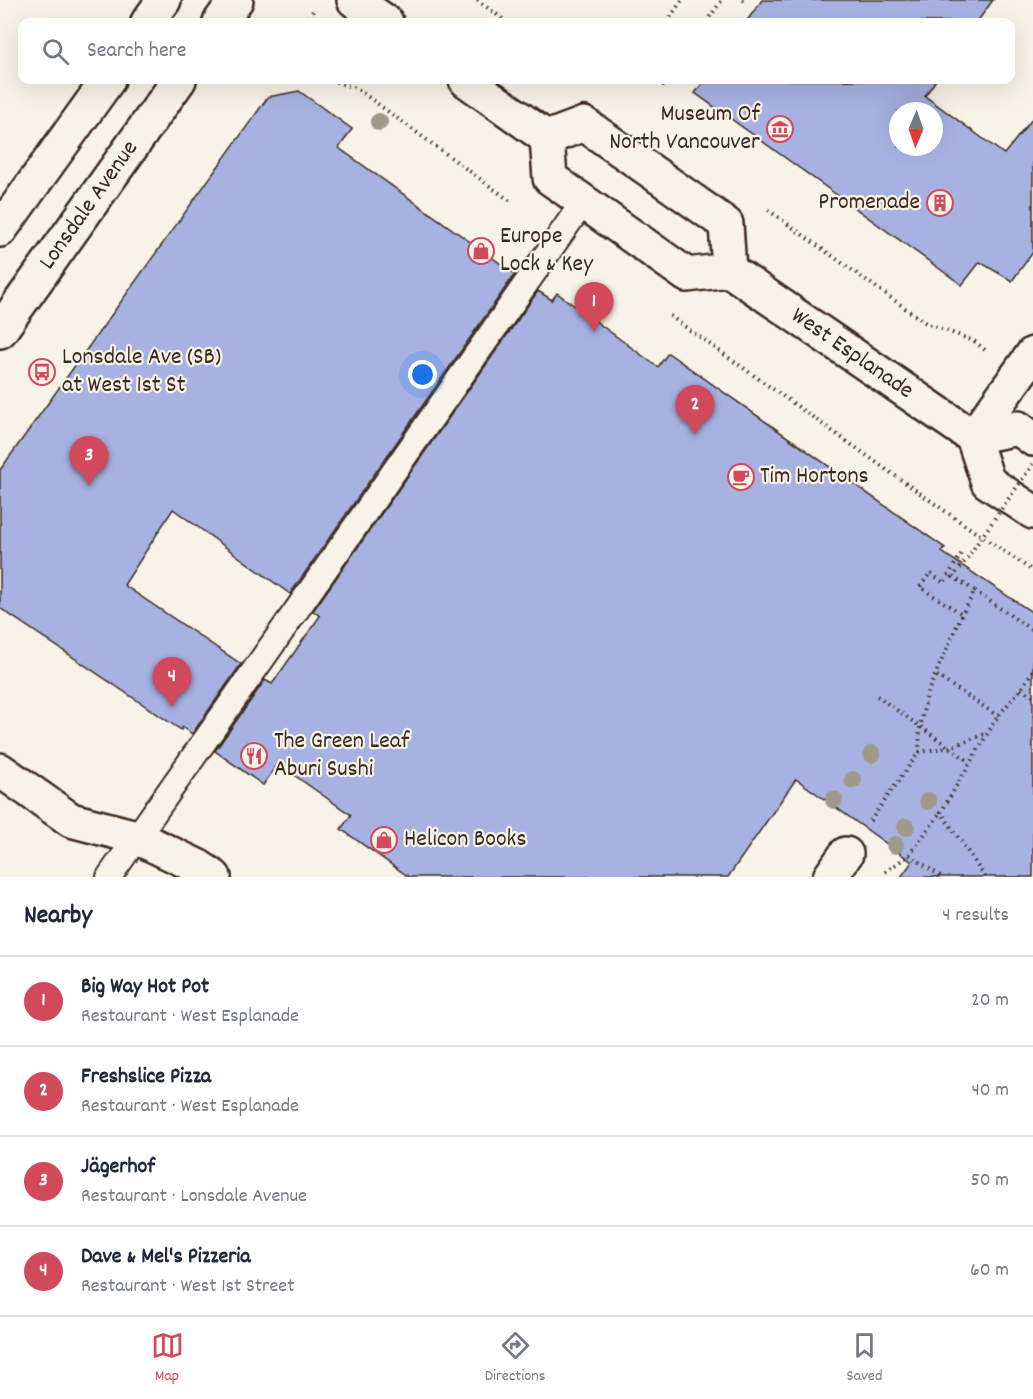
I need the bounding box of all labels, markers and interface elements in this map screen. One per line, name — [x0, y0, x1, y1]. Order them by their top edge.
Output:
search box — [18, 18, 1015, 84]
icon: search — [39, 35, 72, 68]
text: Search here — [87, 36, 186, 67]
place label: Museum Of North Vancouver — [609, 98, 761, 160]
north arrow — [889, 102, 943, 156]
museum icon: Museum Of North Vancouver — [765, 114, 795, 144]
street label: Lonsdale Avenue — [32, 134, 147, 277]
place label: Promenade — [818, 186, 920, 220]
building icon: Promenade — [925, 188, 955, 218]
place label: Europe Lock & Key — [500, 220, 594, 282]
shop icon: Europe Lock & Key — [466, 236, 496, 266]
pin: 1 — [574, 282, 614, 332]
street label: West Esplanade — [784, 300, 920, 408]
place label: Lonsdale Ave (SB) at West 1st St — [62, 341, 221, 403]
bus stop icon: Lonsdale Ave (SB) at West 1st St — [27, 357, 57, 387]
your location — [408, 360, 437, 389]
pin: 2 — [676, 386, 714, 435]
pin: 3 — [70, 436, 109, 486]
place label: Tim Hortons — [760, 460, 869, 494]
cafe icon: Tim Hortons — [726, 462, 756, 492]
pin: 4 — [152, 658, 192, 707]
place label: The Green Leaf Aburi Sushi — [274, 725, 410, 787]
restaurant icon: The Green Leaf Aburi Sushi — [239, 741, 269, 771]
place label: Helicon Books — [404, 823, 527, 857]
shop icon: Helicon Books — [369, 825, 399, 855]
text: Nearby — [24, 898, 92, 935]
text: 4 results — [942, 902, 1009, 930]
text: Big Way Hot Pot — [81, 972, 209, 1003]
text: 1 — [41, 987, 46, 1015]
text: 20 m — [971, 987, 1009, 1015]
text: Restaurant · West Esplanade — [81, 1003, 299, 1031]
text: Freshslice Pizza — [81, 1062, 211, 1093]
text: 2 — [39, 1077, 48, 1105]
text: 40 m — [971, 1077, 1009, 1105]
text: Restaurant · West Esplanade — [81, 1093, 299, 1121]
text: Jägerhof — [81, 1152, 155, 1183]
text: 3 — [39, 1167, 48, 1195]
text: 50 m — [971, 1167, 1009, 1195]
text: Restaurant · Lonsdale Avenue — [81, 1183, 307, 1211]
text: Dave & Mel's Pizzeria — [81, 1242, 251, 1273]
text: 4 — [39, 1257, 48, 1285]
text: 60 m — [970, 1257, 1009, 1285]
text: Restaurant · West 1st Street — [81, 1273, 295, 1301]
tab: Map — [151, 1329, 184, 1388]
tab: Directions — [485, 1329, 545, 1388]
tab: Saved — [847, 1329, 882, 1388]

